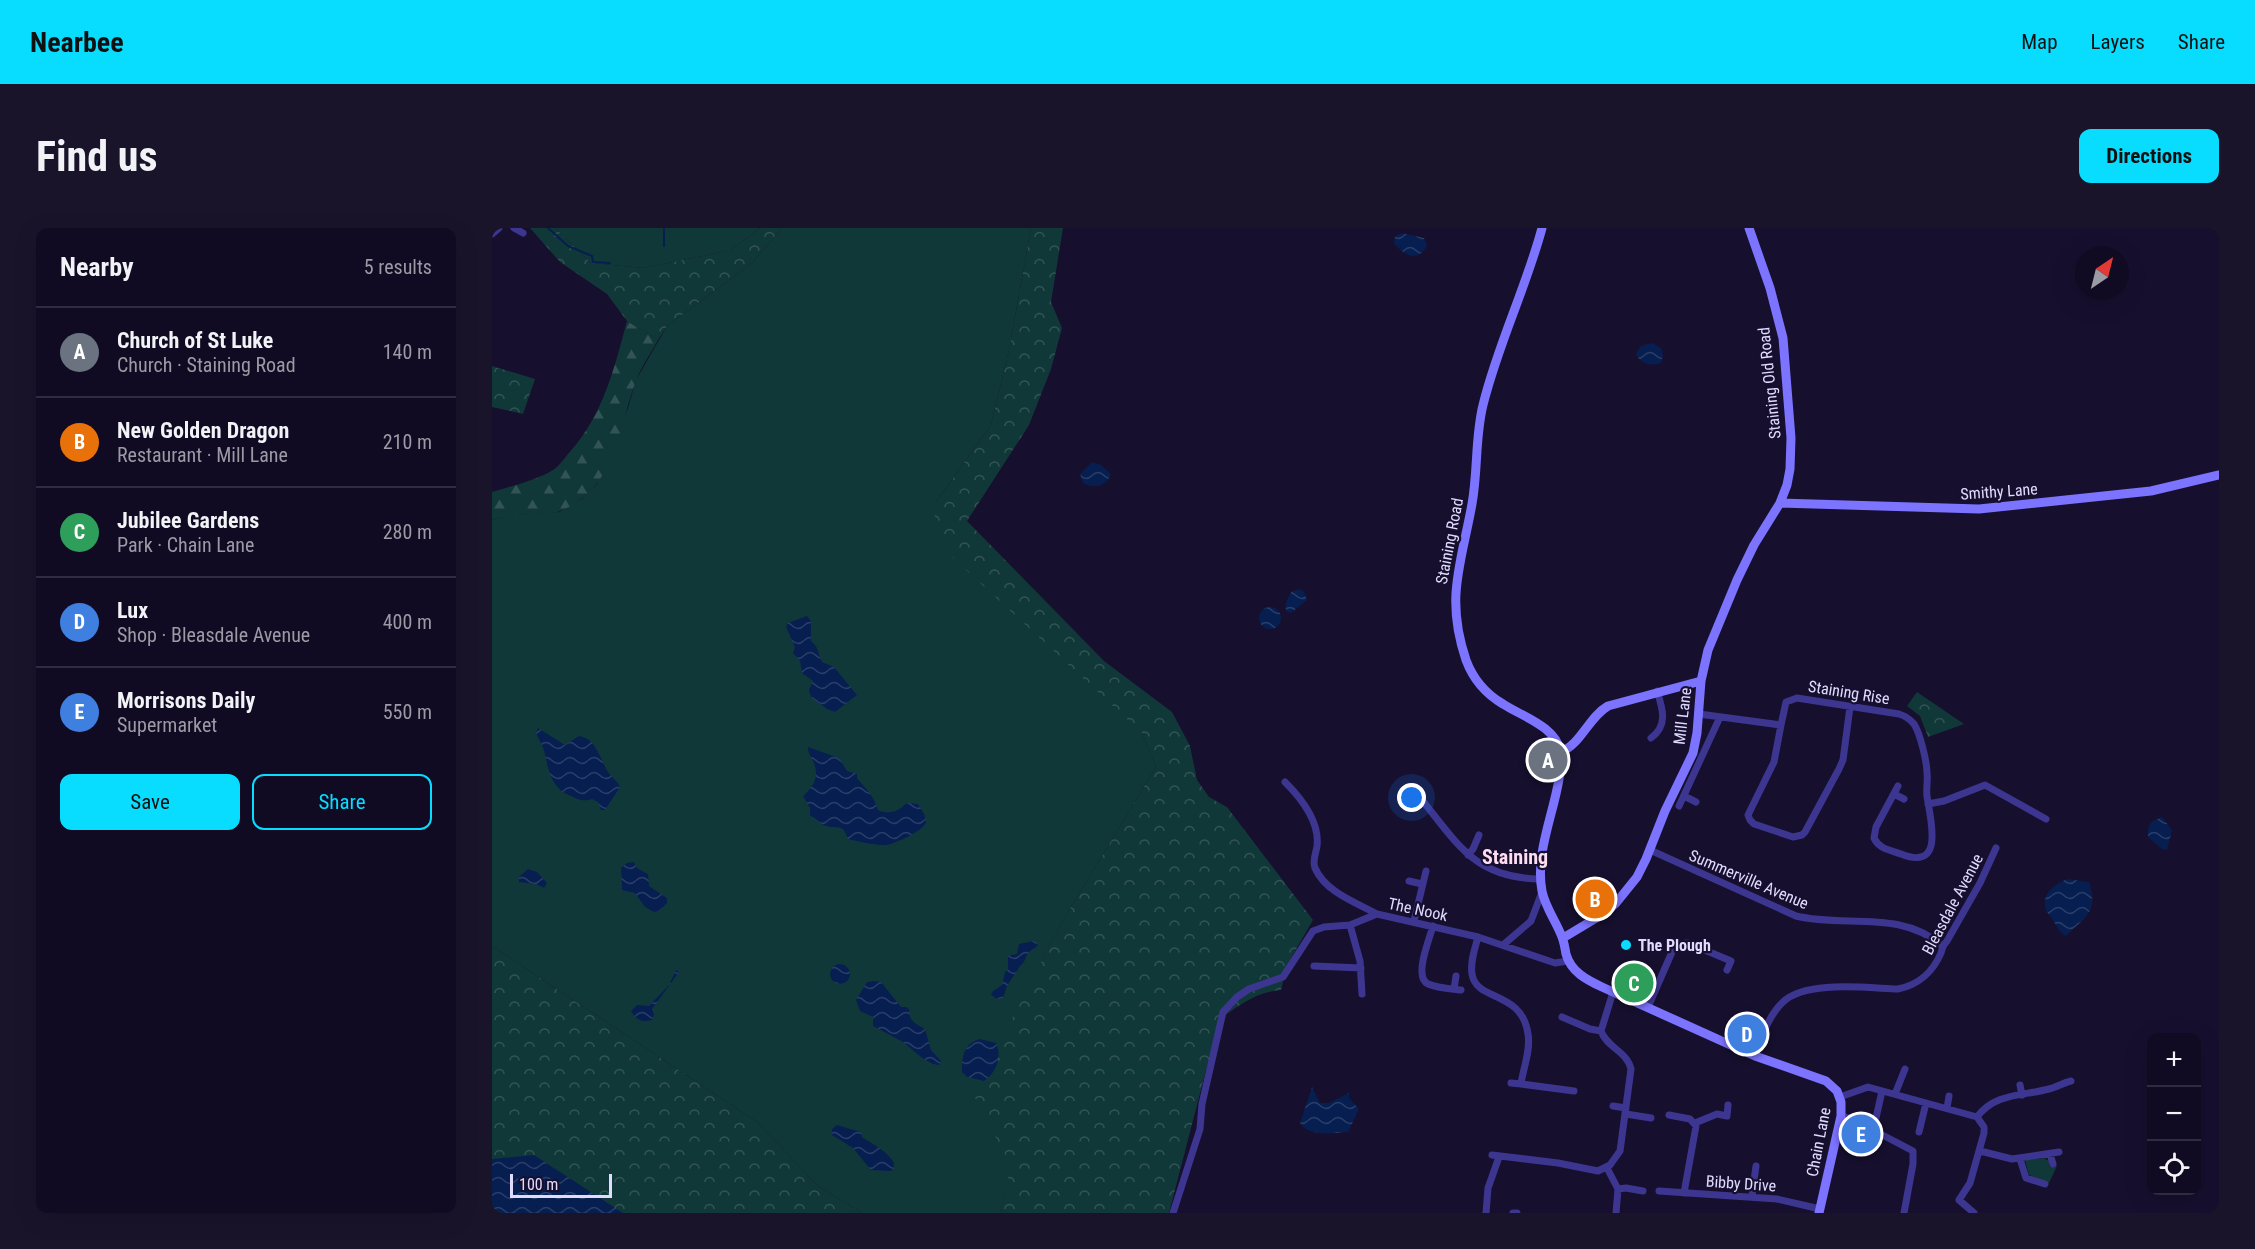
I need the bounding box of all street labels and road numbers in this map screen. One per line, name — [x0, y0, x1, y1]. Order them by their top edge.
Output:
street label: Staining Old Road — [1754, 326, 1785, 440]
street label: Smithy Lane — [1960, 479, 2038, 504]
street label: Staining Road — [1432, 496, 1467, 586]
street label: Staining Rise — [1807, 677, 1891, 708]
street label: Mill Lane — [1670, 686, 1695, 746]
street label: Summerville Avenue — [1686, 846, 1811, 913]
street label: Bleasdale Avenue — [1918, 851, 1987, 958]
street label: The Nook — [1386, 894, 1450, 925]
street label: Chain Lane — [1802, 1106, 1835, 1178]
street label: Bibby Drive — [1705, 1172, 1777, 1195]

